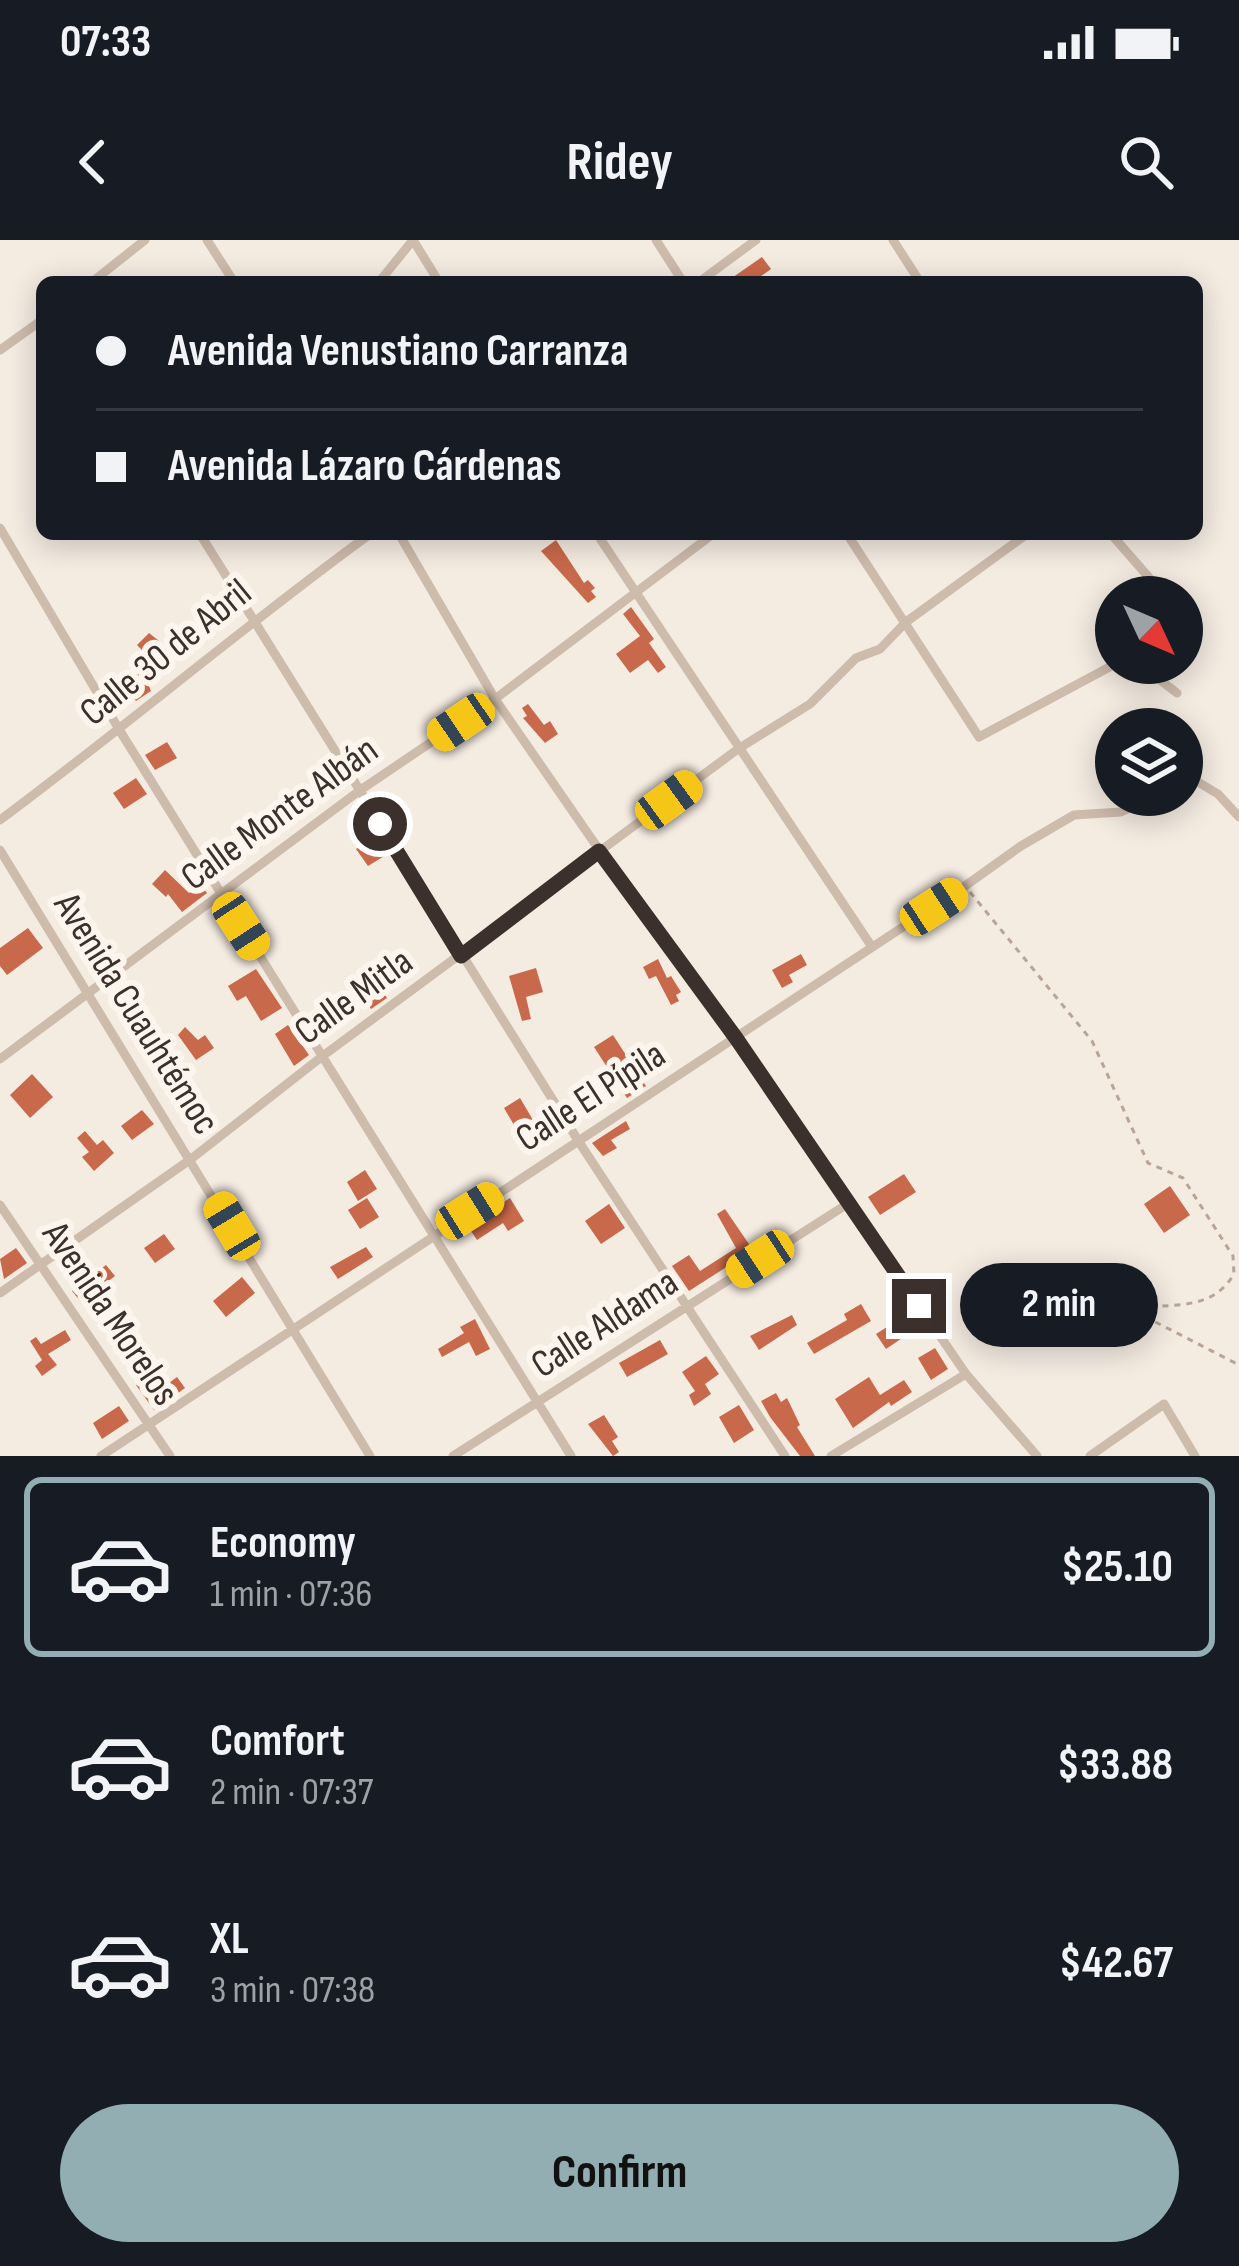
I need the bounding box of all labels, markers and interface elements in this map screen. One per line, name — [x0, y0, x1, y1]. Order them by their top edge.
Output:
text: 07:33 — [60, 15, 151, 70]
icon: back — [60, 129, 126, 195]
icon: search — [1113, 129, 1179, 195]
text: Ridey — [566, 130, 673, 195]
text: Avenida Venustiano Carranza — [168, 324, 628, 379]
text: Avenida Lázaro Cárdenas — [168, 439, 562, 494]
street label: Calle 30 de Abril — [71, 570, 261, 736]
north arrow — [1095, 576, 1203, 684]
map controls — [1095, 576, 1203, 816]
car — [421, 687, 501, 757]
button: layers — [1095, 708, 1203, 816]
street label: Calle Monte Albán — [172, 727, 388, 901]
car — [629, 764, 709, 836]
route start — [353, 797, 407, 851]
car — [894, 872, 974, 942]
street label: Avenida Cuauhtémoc — [43, 884, 229, 1143]
car — [206, 886, 276, 966]
street label: Calle Mitla — [286, 939, 422, 1055]
street label: Calle El Pípila — [508, 1031, 674, 1163]
car — [430, 1177, 510, 1245]
car — [198, 1186, 266, 1266]
street label: Avenida Morelos — [31, 1213, 189, 1415]
car — [720, 1224, 800, 1294]
street label: Calle Aldama — [523, 1259, 687, 1389]
callout: 2 min — [961, 1264, 1159, 1348]
route end — [892, 1279, 946, 1333]
text: 2 min — [1022, 1281, 1096, 1328]
icon: car — [66, 1513, 174, 1621]
text: Economy — [210, 1516, 356, 1571]
text: $25.10 — [1061, 1540, 1173, 1595]
text: 1 min · 07:36 — [210, 1571, 372, 1618]
icon: car — [66, 1711, 174, 1819]
text: Comfort — [210, 1714, 345, 1769]
text: $33.88 — [1057, 1738, 1173, 1793]
text: 2 min · 07:37 — [210, 1769, 373, 1816]
icon: car — [66, 1909, 174, 2017]
text: XL — [210, 1912, 249, 1967]
text: $42.67 — [1059, 1936, 1173, 1991]
text: 3 min · 07:38 — [210, 1967, 375, 2014]
button: Confirm — [60, 2104, 1179, 2242]

